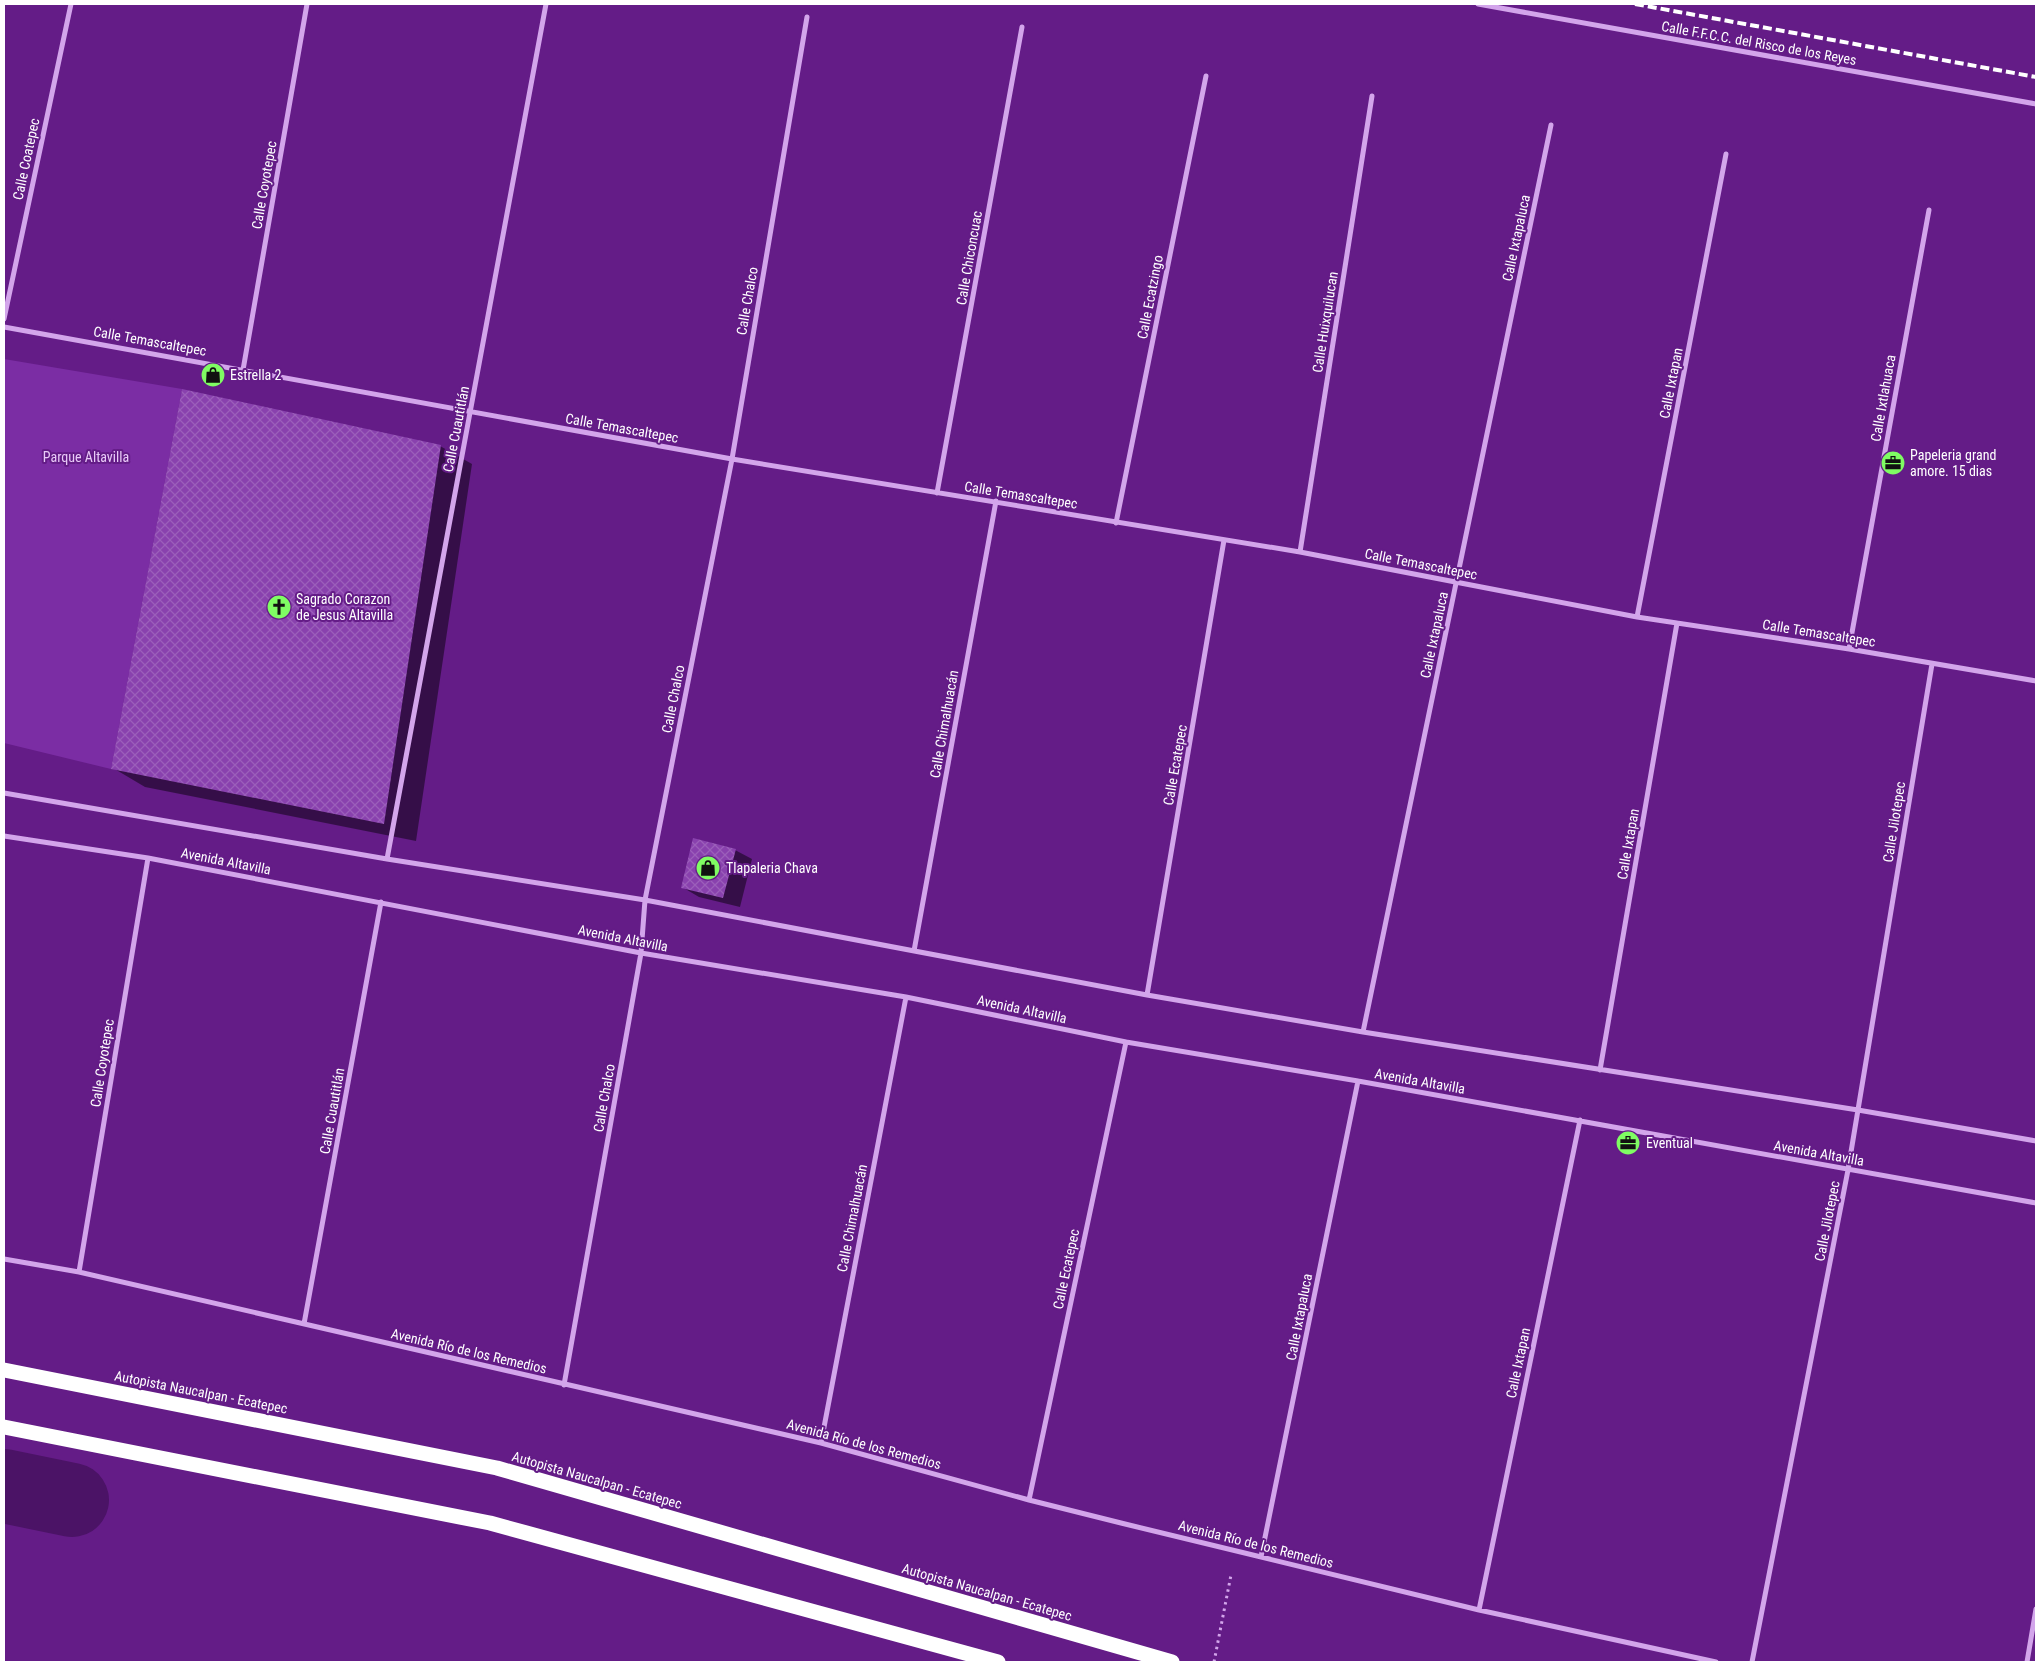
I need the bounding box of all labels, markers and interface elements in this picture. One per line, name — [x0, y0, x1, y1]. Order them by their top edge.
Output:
street label: Calle F.F.C.C. del Risco de los Reyes — [1660, 18, 1858, 68]
street label: Calle Coatepec — [10, 117, 42, 201]
street label: Calle Coyotepec — [248, 140, 280, 230]
street label: Calle Ixtapaluca — [1499, 193, 1533, 283]
street label: Calle Chiconcuac — [953, 210, 985, 306]
street label: Calle Ecatzingo — [1134, 254, 1166, 340]
street label: Calle Chalco — [733, 266, 761, 336]
street label: Calle Huixquilucan — [1309, 270, 1341, 374]
street label: Calle Temascaltepec — [92, 323, 208, 359]
street label: Calle Ixtapan — [1656, 346, 1686, 420]
street label: Calle Ixtlahuaca — [1867, 353, 1899, 443]
shop icon: Estrella 2 — [200, 362, 226, 388]
place label: Estrella 2 — [230, 367, 282, 383]
street label: Calle Cuautitlán — [440, 385, 472, 473]
street label: Calle Temascaltepec — [564, 410, 680, 446]
place label: Papeleria grand amore. 15 dias — [1910, 447, 1996, 479]
park label: Parque Altavilla — [43, 449, 129, 465]
office icon: Papeleria grand amore. 15 dias — [1880, 450, 1906, 476]
street label: Calle Temascaltepec — [963, 478, 1079, 512]
street label: Calle Temascaltepec — [1363, 545, 1479, 583]
street label: Calle Ixtapaluca — [1417, 590, 1451, 680]
place label: Sagrado Corazon de Jesus Altavilla — [296, 591, 393, 623]
church icon: Sagrado Corazon de Jesus Altavilla — [266, 594, 292, 620]
street label: Calle Temascaltepec — [1761, 616, 1877, 650]
street label: Calle Chalco — [659, 664, 687, 734]
street label: Calle Chimalhuacán — [927, 669, 961, 779]
street label: Calle Ecatepec — [1160, 723, 1190, 807]
street label: Calle Jilotepec — [1880, 780, 1908, 864]
street label: Calle Ixtapan — [1614, 807, 1642, 881]
street label: Avenida Altavilla — [180, 844, 272, 878]
shop icon: Tlapaleria Chava — [695, 855, 721, 881]
place label: Tlapaleria Chava — [726, 860, 818, 876]
street label: Avenida Altavilla — [577, 921, 669, 955]
street label: Avenida Altavilla — [976, 992, 1068, 1026]
street label: Calle Coyotepec — [87, 1018, 117, 1108]
street label: Calle Chalco — [590, 1063, 618, 1133]
street label: Avenida Altavilla — [1374, 1065, 1466, 1097]
street label: Calle Cuautitlán — [317, 1067, 347, 1155]
office icon: Eventual — [1615, 1130, 1641, 1156]
place label: Eventual — [1646, 1135, 1693, 1151]
street label: Avenida Altavilla — [1773, 1137, 1865, 1169]
street label: Calle Chimalhuacán — [834, 1163, 870, 1273]
street label: Calle Jilotepec — [1811, 1179, 1843, 1263]
street label: Calle Ecatepec — [1050, 1227, 1082, 1311]
street label: Calle Ixtapaluca — [1283, 1272, 1315, 1362]
street label: Avenida Río de los Remedios — [390, 1325, 548, 1377]
street label: Calle Ixtapan — [1503, 1326, 1533, 1400]
street label: Autopista Naucalpan - Ecatepec — [113, 1367, 289, 1417]
street label: Avenida Río de los Remedios — [785, 1416, 943, 1472]
street label: Autopista Naucalpan - Ecatepec — [510, 1448, 684, 1512]
street label: Avenida Río de los Remedios — [1177, 1517, 1335, 1571]
street label: Autopista Naucalpan - Ecatepec — [900, 1560, 1074, 1624]

